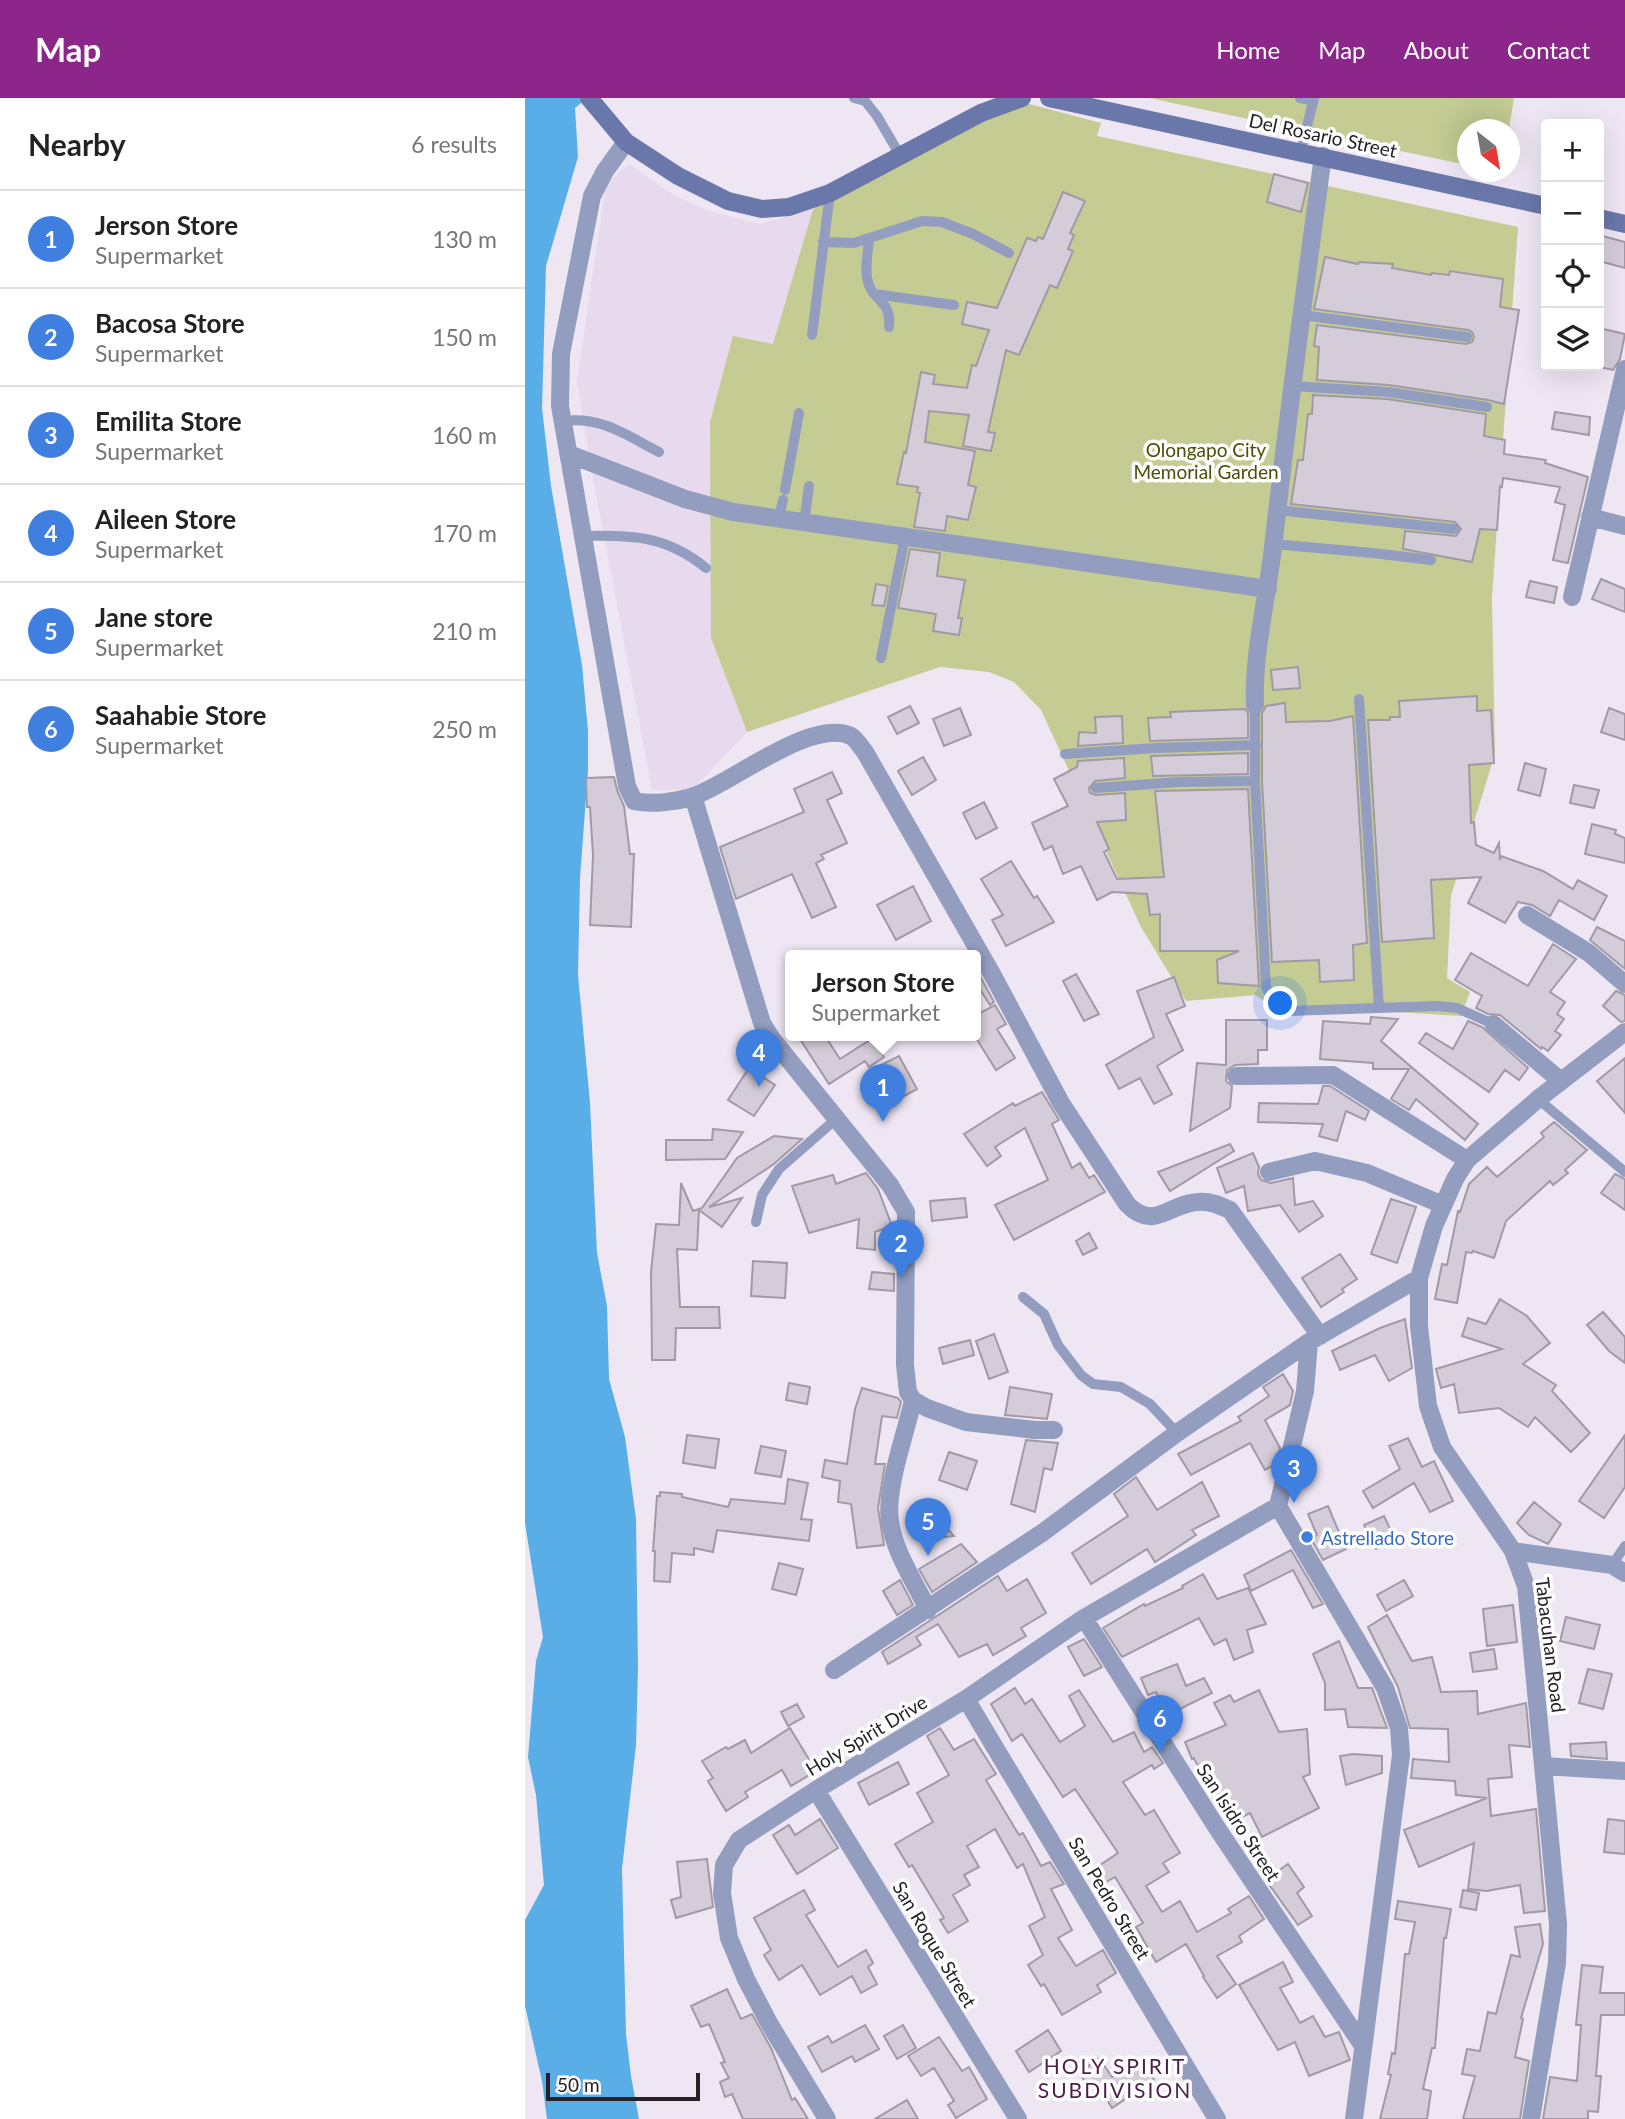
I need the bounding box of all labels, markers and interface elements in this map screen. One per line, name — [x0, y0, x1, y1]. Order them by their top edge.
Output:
text: Map — [35, 29, 101, 69]
text: Home — [1216, 35, 1280, 64]
text: Map — [1318, 35, 1366, 64]
text: About — [1404, 35, 1469, 64]
text: Contact — [1507, 35, 1590, 64]
street label: Del Rosario Street — [1247, 108, 1399, 162]
north arrow — [1457, 119, 1520, 182]
map controls — [1541, 119, 1604, 371]
button: + — [1541, 119, 1604, 182]
text: Nearby — [28, 126, 126, 162]
text: 6 results — [411, 130, 497, 158]
button: − — [1541, 182, 1604, 245]
text: Jerson Store — [95, 209, 238, 241]
text: 1 — [44, 225, 58, 253]
text: 130 m — [432, 225, 497, 253]
text: Supermarket — [95, 241, 224, 269]
button: locate — [1541, 245, 1604, 308]
text: Bacosa Store — [95, 307, 245, 339]
button: layers — [1541, 308, 1604, 371]
text: 2 — [44, 323, 58, 351]
text: 150 m — [432, 323, 497, 351]
text: Supermarket — [95, 339, 224, 367]
text: Emilita Store — [95, 405, 242, 437]
text: 3 — [44, 421, 58, 449]
text: 160 m — [432, 421, 497, 449]
text: Supermarket — [95, 437, 224, 465]
park label: Olongapo City Memorial Garden — [1133, 438, 1279, 483]
text: Aileen Store — [95, 503, 236, 535]
text: 4 — [44, 519, 58, 547]
text: 170 m — [432, 519, 497, 547]
text: Supermarket — [95, 535, 224, 563]
text: Jane store — [95, 601, 213, 633]
text: 5 — [44, 617, 58, 645]
text: 210 m — [432, 617, 497, 645]
text: Supermarket — [95, 633, 224, 661]
text: Saahabie Store — [95, 699, 266, 731]
text: 6 — [44, 715, 58, 743]
text: 250 m — [432, 715, 497, 743]
text: Supermarket — [95, 731, 224, 759]
popup — [785, 950, 981, 1041]
text: Jerson Store — [811, 966, 955, 998]
your location — [1263, 986, 1297, 1020]
text: Supermarket — [811, 998, 940, 1026]
pin: 4 — [736, 1029, 782, 1087]
pin: 1 — [860, 1064, 906, 1122]
pin: 2 — [878, 1220, 924, 1278]
pin: 3 — [1271, 1445, 1317, 1503]
pin: 5 — [905, 1498, 951, 1556]
place label: Astrellado Store — [1321, 1526, 1454, 1549]
marker: Astrellado Store — [1299, 1529, 1315, 1545]
street label: Tabacuhan Road — [1531, 1576, 1571, 1714]
street label: Holy Spirit Drive — [801, 1690, 931, 1780]
pin: 6 — [1137, 1695, 1183, 1753]
street label: San Isidro Street — [1192, 1759, 1286, 1885]
street label: San Pedro Street — [1064, 1833, 1156, 1964]
street label: San Roque Street — [888, 1877, 982, 2011]
district label: HOLY SPIRIT SUBDIVISION — [1038, 2053, 1192, 2102]
scale bar — [546, 2070, 700, 2102]
text: 50 m — [557, 2073, 600, 2096]

